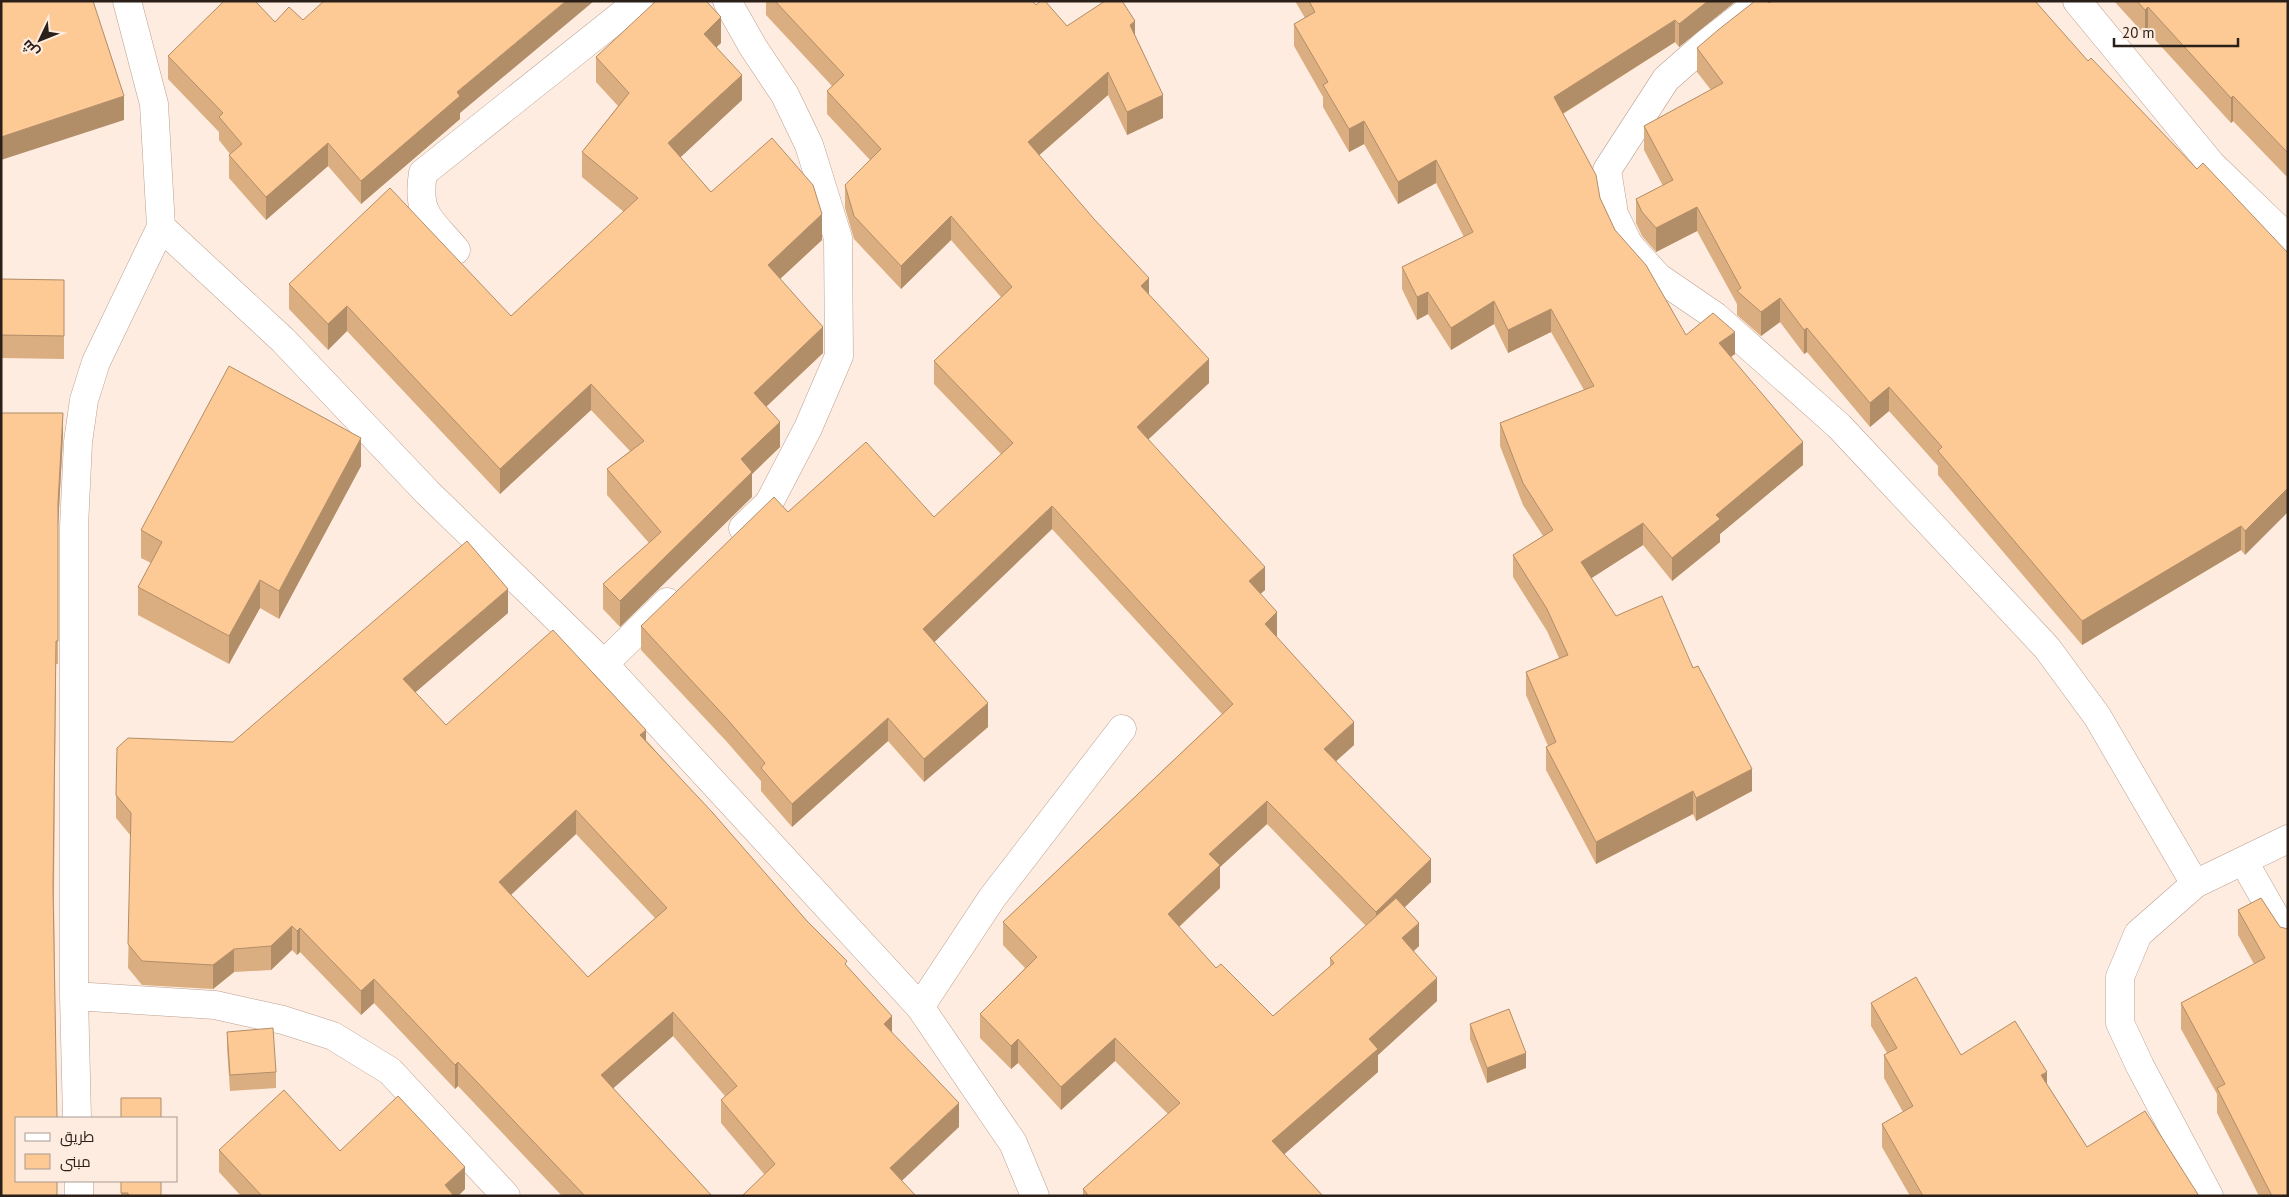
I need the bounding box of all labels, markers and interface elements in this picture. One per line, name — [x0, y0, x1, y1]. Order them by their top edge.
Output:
north arrow — [15, 15, 65, 65]
scale bar — [2114, 15, 2238, 47]
text: 20 m — [2122, 23, 2155, 42]
text: ش — [18, 36, 43, 62]
legend — [15, 1117, 178, 1182]
text: طريق — [60, 1127, 94, 1147]
text: مبنى — [60, 1152, 91, 1172]

